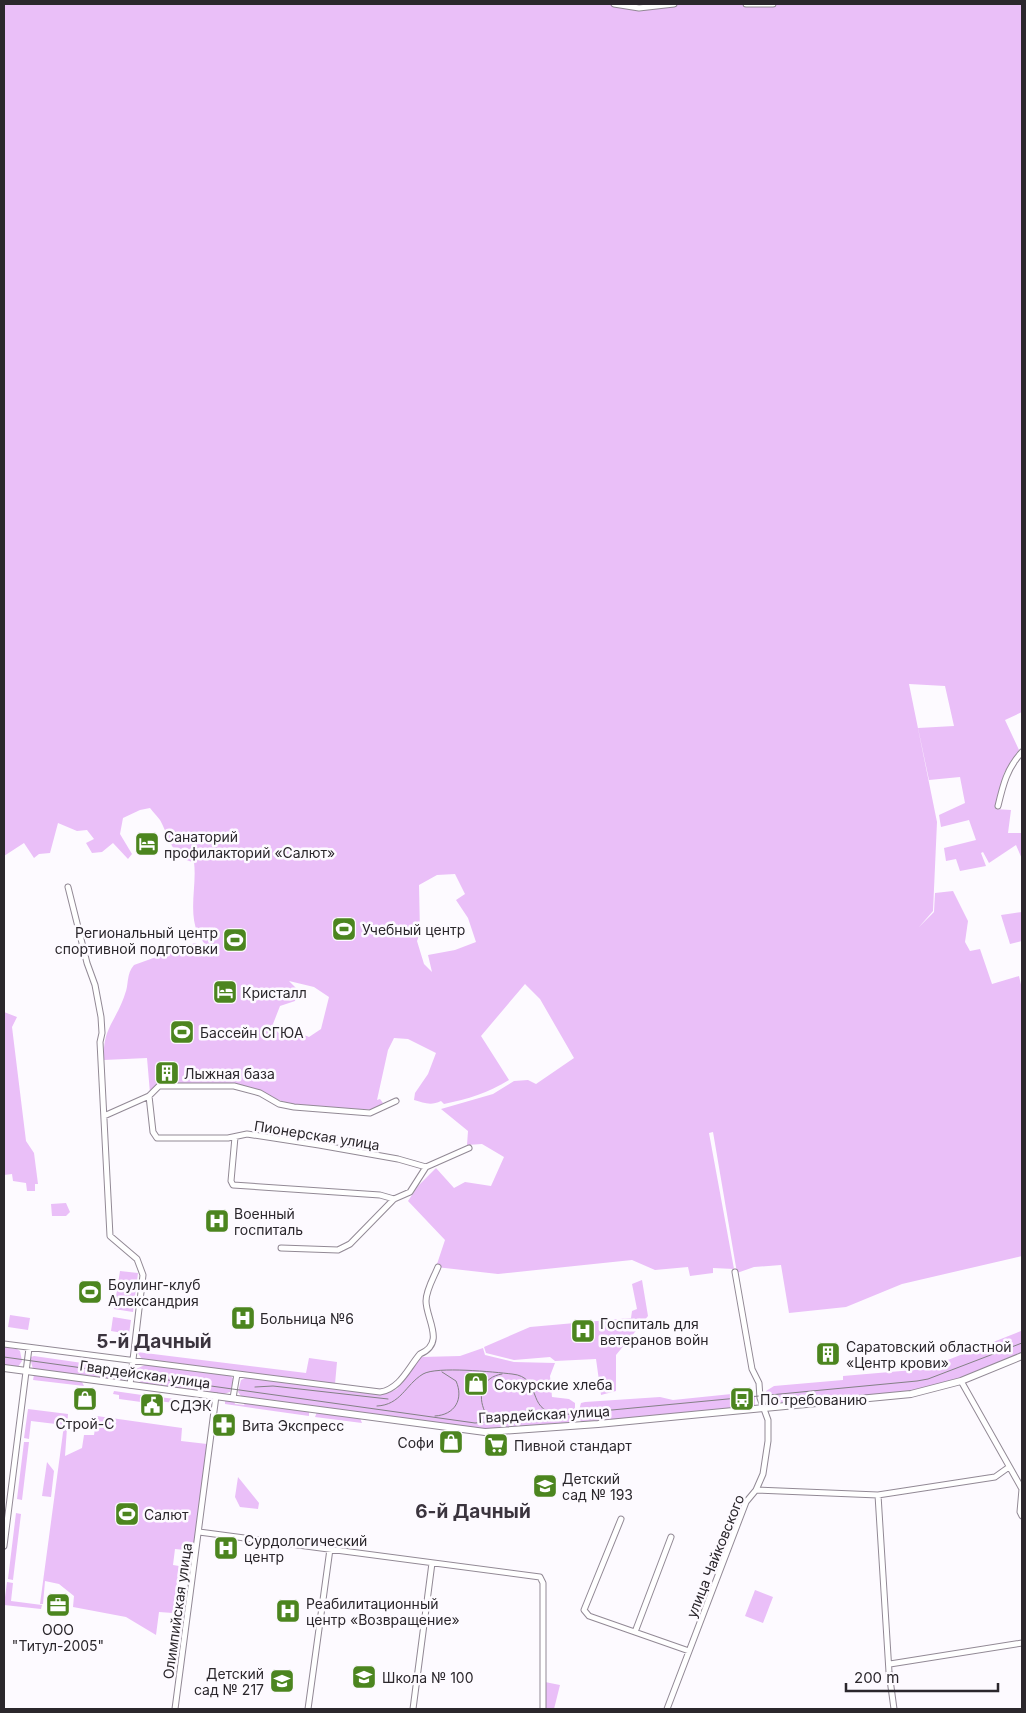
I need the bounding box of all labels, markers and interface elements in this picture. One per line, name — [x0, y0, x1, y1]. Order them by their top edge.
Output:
place label: Санаторий профилакторий «Салют» — [164, 828, 335, 861]
hotel icon: Санаторий профилакторий «Салют» — [134, 831, 160, 857]
sports icon: Учебный центр — [331, 916, 357, 942]
place label: Учебный центр — [362, 921, 465, 938]
place label: Региональный центр спортивной подготовки — [55, 924, 218, 957]
sports icon: Региональный центр спортивной подготовки — [222, 927, 248, 953]
hotel icon: Кристалл — [212, 979, 238, 1005]
place label: Кристалл — [242, 984, 307, 1001]
sports icon: Бассейн СГЮА — [169, 1019, 195, 1045]
place label: Бассейн СГЮА — [200, 1024, 304, 1041]
building icon: Лыжная база — [154, 1060, 180, 1086]
place label: Лыжная база — [184, 1065, 275, 1082]
street label: Пионерская улица — [253, 1117, 381, 1153]
place label: Военный госпиталь — [234, 1205, 303, 1238]
hospital icon: Военный госпиталь — [204, 1208, 230, 1234]
place label: Боулинг-клуб Александрия — [108, 1276, 201, 1309]
sports icon: Боулинг-клуб Александрия — [77, 1279, 103, 1305]
hospital icon: Больница №6 — [230, 1305, 256, 1331]
place label: Больница №6 — [260, 1310, 354, 1327]
place label: Госпиталь для ветеранов войн — [600, 1315, 708, 1348]
hospital icon: Госпиталь для ветеранов войн — [570, 1318, 596, 1344]
district label: 5-й Дачный — [96, 1330, 212, 1353]
place label: Саратовский областной «Центр крови» — [846, 1338, 1012, 1371]
building icon: Саратовский областной «Центр крови» — [815, 1341, 841, 1367]
street label: Гвардейская улица — [79, 1356, 211, 1392]
shop icon: Сокурские хлеба — [463, 1371, 489, 1397]
place label: Сокурские хлеба — [494, 1376, 613, 1393]
shop icon: Строй-С — [72, 1386, 98, 1412]
bus stop icon: По требованию — [729, 1386, 755, 1412]
place label: По требованию — [760, 1391, 867, 1408]
public building icon: СДЭК — [139, 1392, 165, 1418]
place label: СДЭК — [170, 1397, 212, 1414]
street label: Гвардейская улица — [478, 1402, 610, 1426]
pharmacy icon: Вита Экспресс — [211, 1412, 237, 1438]
place label: Строй-С — [56, 1415, 114, 1432]
place label: Вита Экспресс — [242, 1417, 344, 1434]
shop icon: Софи — [438, 1429, 464, 1455]
supermarket icon: Пивной стандарт — [483, 1432, 509, 1458]
place label: Софи — [397, 1434, 434, 1451]
place label: Пивной стандарт — [514, 1437, 632, 1454]
place label: Детский сад № 193 — [562, 1470, 633, 1503]
school or university icon: Детский сад № 193 — [532, 1473, 558, 1499]
street label: улица Чайковского — [683, 1492, 747, 1620]
district label: 6-й Дачный — [415, 1500, 531, 1523]
sports icon: Салют — [114, 1501, 140, 1527]
place label: Салют — [144, 1506, 189, 1523]
place label: Сурдологический центр — [244, 1532, 367, 1565]
hospital icon: Сурдологический центр — [213, 1535, 239, 1561]
street label: Олимпийская улица — [159, 1542, 195, 1680]
office icon: ООО "Титул-2005" — [45, 1592, 71, 1618]
place label: Реабилитационный центр «Возвращение» — [306, 1595, 460, 1628]
hospital icon: Реабилитационный центр «Возвращение» — [275, 1598, 301, 1624]
place label: ООО "Титул-2005" — [12, 1621, 104, 1654]
scale bar — [846, 1660, 998, 1692]
school or university icon: Школа № 100 — [351, 1664, 377, 1690]
place label: Детский сад № 217 — [194, 1665, 264, 1698]
school or university icon: Детский сад № 217 — [269, 1668, 295, 1694]
text: 200 m — [854, 1668, 899, 1687]
place label: Школа № 100 — [382, 1669, 474, 1686]

